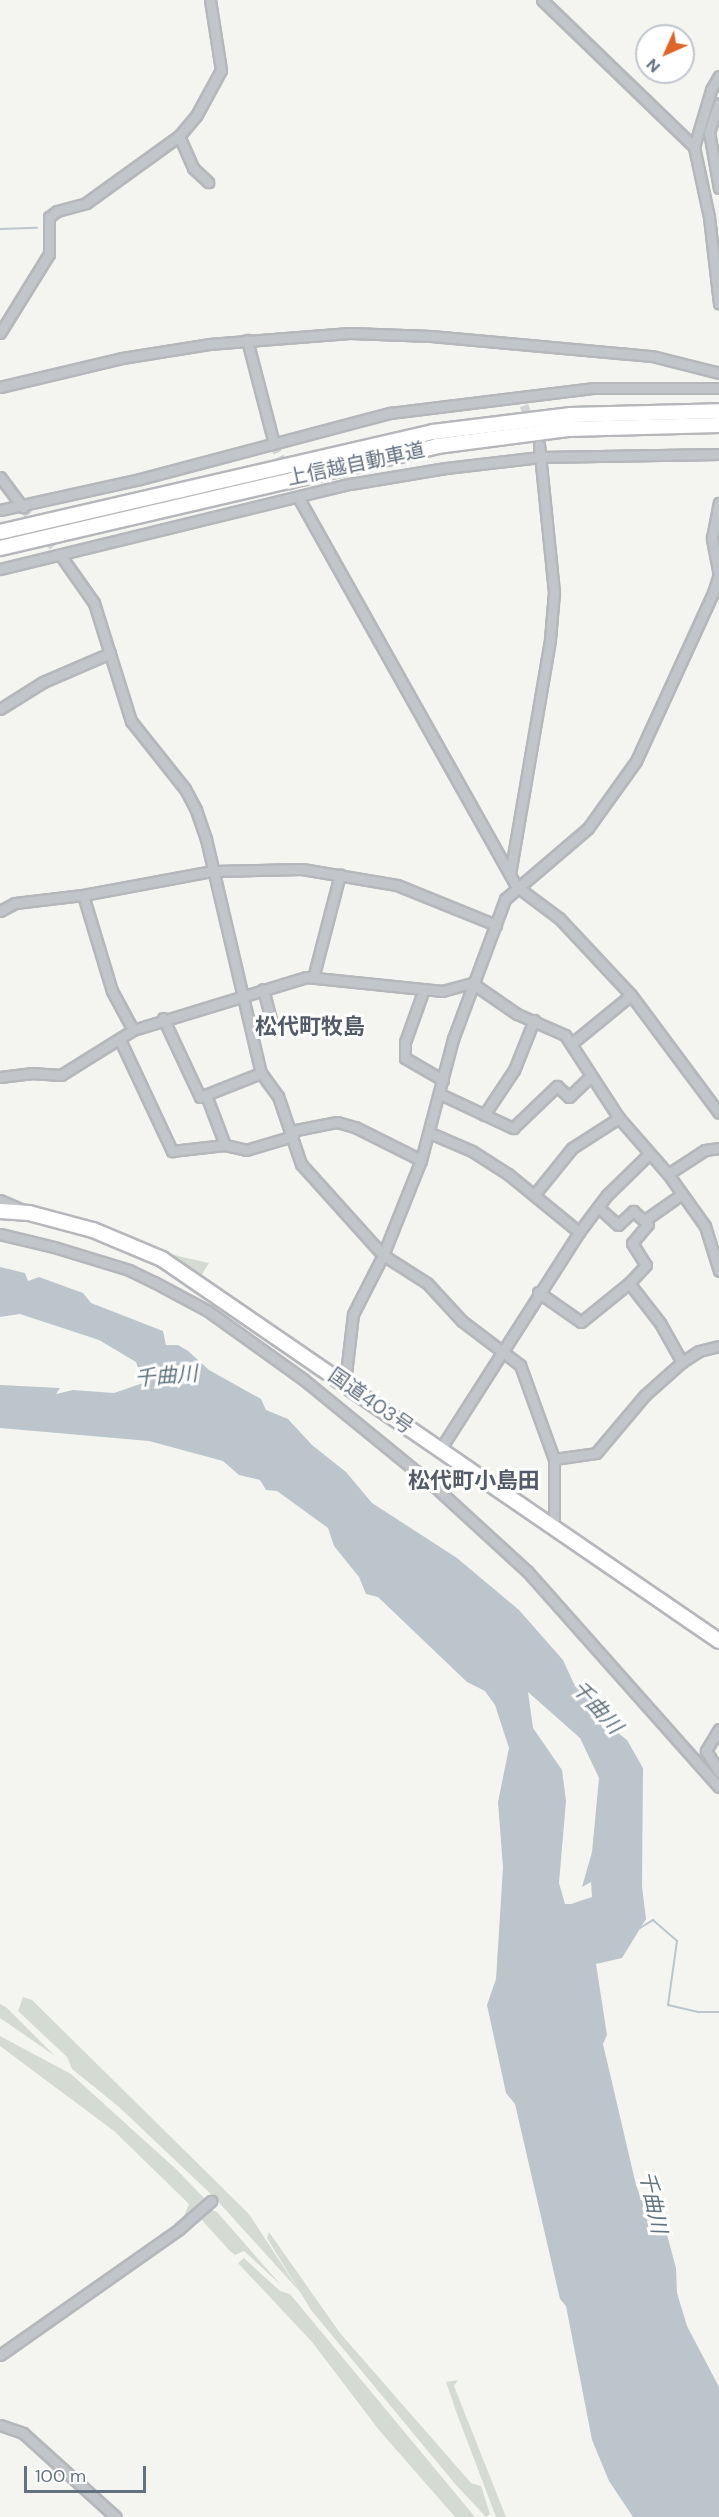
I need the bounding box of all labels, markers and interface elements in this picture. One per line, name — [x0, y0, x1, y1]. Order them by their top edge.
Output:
north arrow — [635, 24, 695, 84]
text: N — [642, 54, 665, 77]
street label: 上信越自動車道 — [285, 438, 427, 490]
district label: 松代町牧島 — [255, 1014, 365, 1040]
water label: 千曲川 — [134, 1361, 198, 1391]
street label: 国道403号 — [324, 1363, 418, 1439]
district label: 松代町小島田 — [408, 1468, 540, 1494]
water label: 千曲川 — [567, 1675, 627, 1739]
water label: 千曲川 — [634, 2169, 672, 2235]
scale bar — [27, 2454, 148, 2492]
text: 100 m — [35, 2464, 86, 2488]

